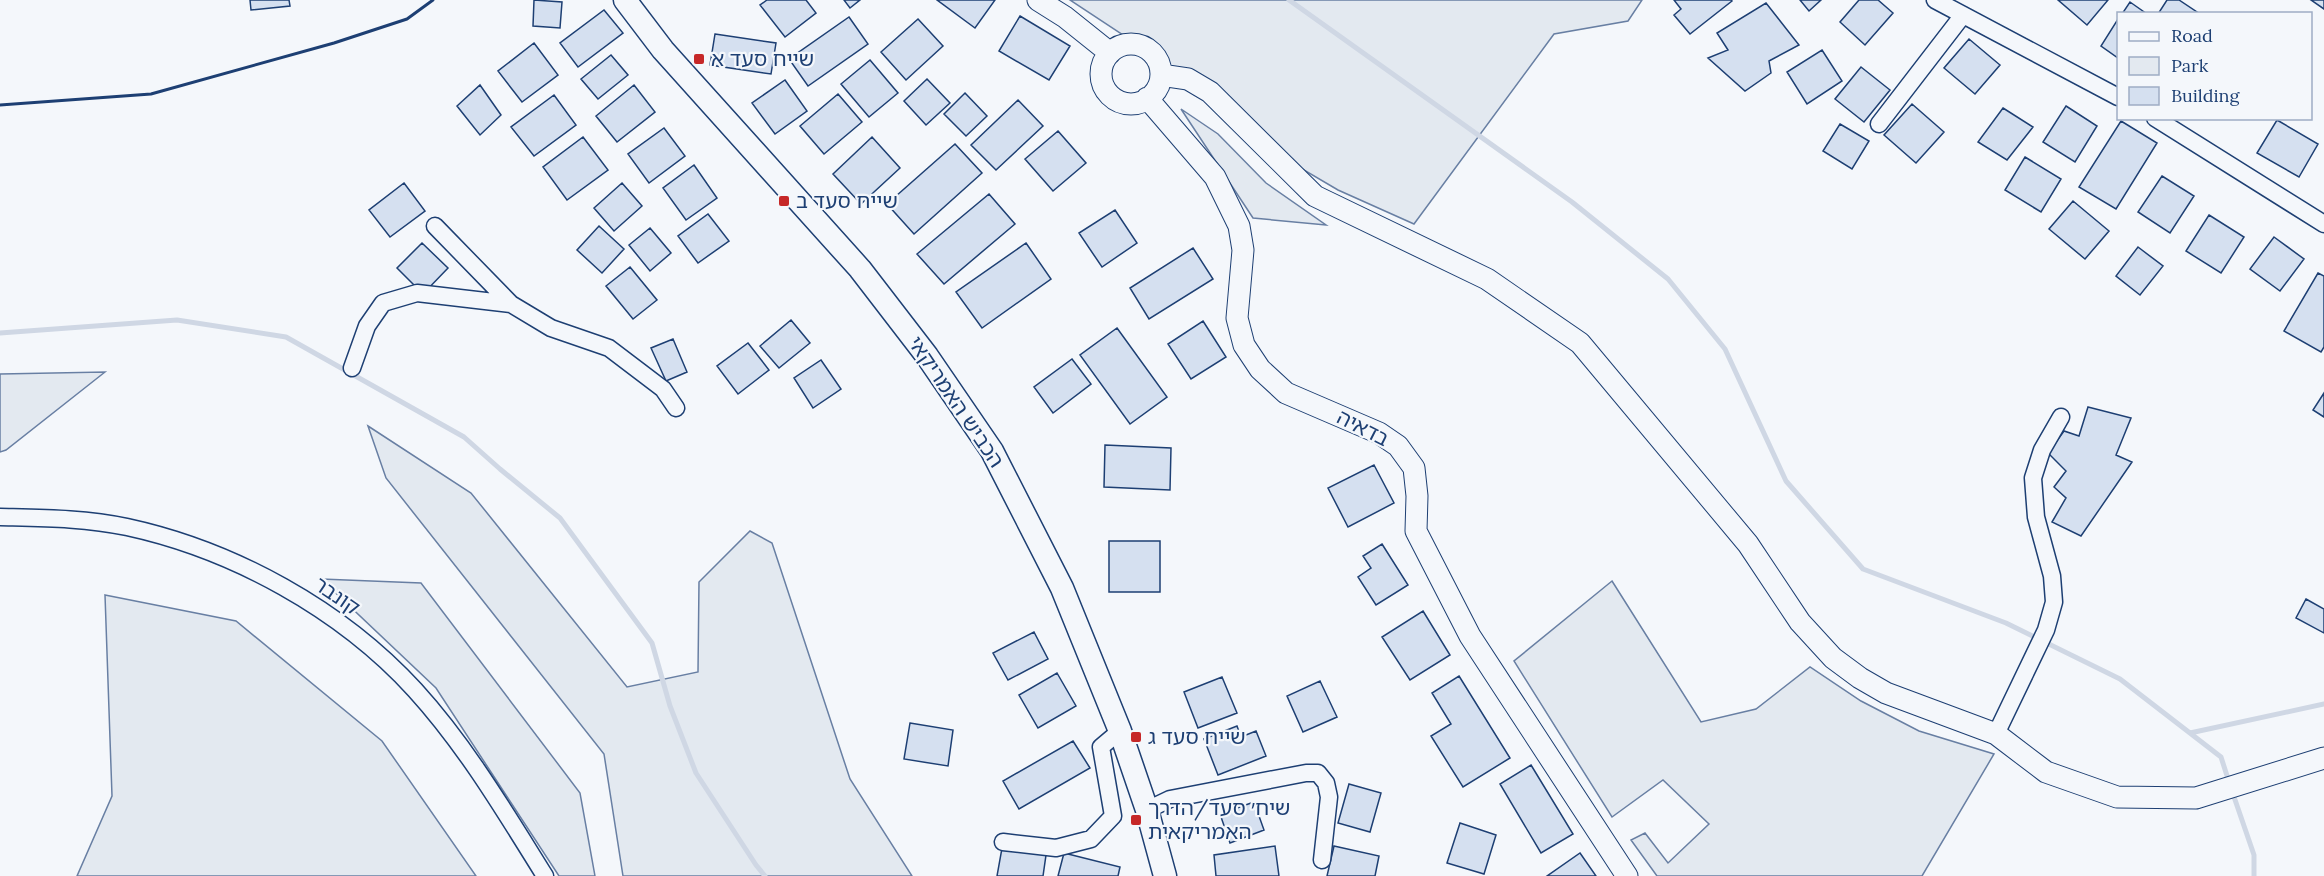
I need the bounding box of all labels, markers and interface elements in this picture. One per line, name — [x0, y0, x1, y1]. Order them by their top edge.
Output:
legend — [2117, 12, 2312, 120]
text: Road — [2171, 24, 2213, 47]
place label: שייח סעד א — [711, 45, 814, 72]
marker: שייח סעד א — [692, 52, 706, 66]
text: Park — [2171, 54, 2209, 77]
text: Building — [2171, 84, 2241, 107]
place label: שייח סעד ב — [796, 187, 898, 214]
marker: שייח סעד ב — [777, 194, 791, 208]
street label: הכביש האמריקאי — [903, 331, 1010, 473]
street label: בדאיה — [1333, 403, 1394, 452]
street label: קונבר — [309, 570, 366, 621]
place label: שייח סעד ג — [1148, 723, 1246, 750]
marker: שייח סעד ג — [1129, 730, 1143, 744]
place label: שיח׳ סעד/הדרך האמריקאית — [1148, 794, 1290, 845]
marker: שיח׳ סעד/הדרך האמריקאית — [1129, 813, 1143, 827]

